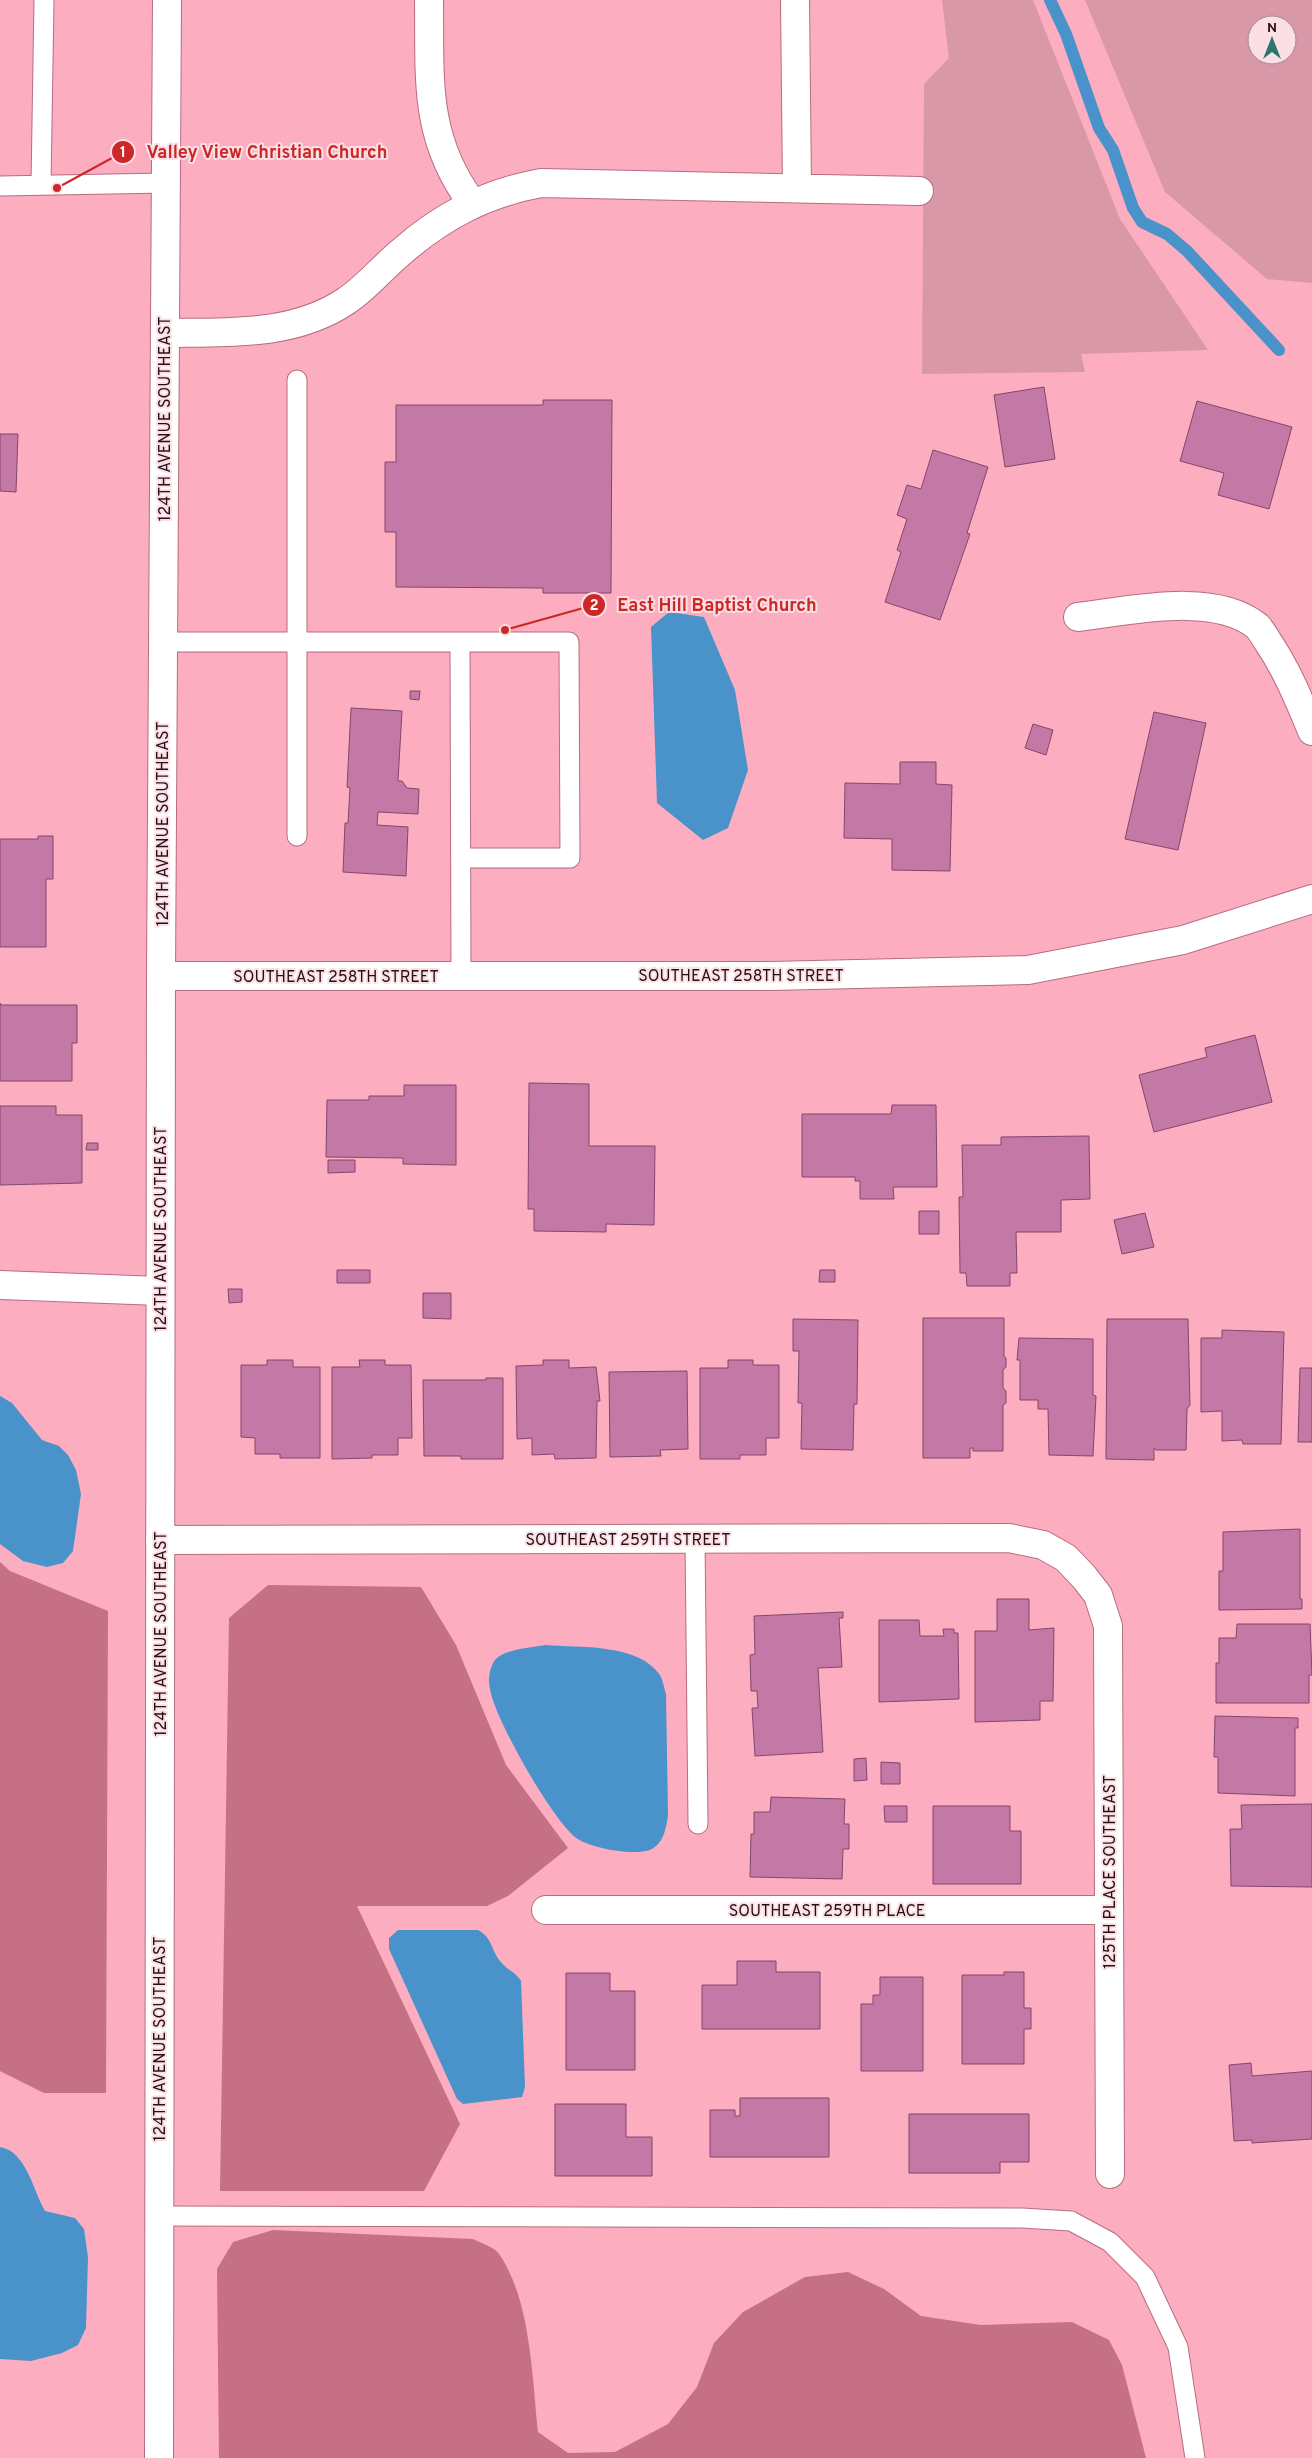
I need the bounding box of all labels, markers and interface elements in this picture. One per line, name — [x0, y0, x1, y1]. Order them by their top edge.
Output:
north arrow — [1247, 15, 1297, 65]
text: N — [1267, 20, 1277, 37]
callout: Valley View Christian Church — [111, 135, 398, 168]
text: Valley View Christian Church — [146, 142, 388, 165]
text: 1 — [120, 144, 126, 163]
street label: 124TH AVENUE SOUTHEAST — [156, 317, 176, 521]
callout: East Hill Baptist Church — [582, 588, 827, 621]
text: East Hill Baptist Church — [617, 595, 817, 618]
text: 2 — [589, 597, 599, 616]
street label: 124TH AVENUE SOUTHEAST — [154, 722, 174, 926]
street label: SOUTHEAST 258TH STREET — [638, 967, 844, 987]
street label: SOUTHEAST 258TH STREET — [233, 968, 439, 988]
street label: 124TH AVENUE SOUTHEAST — [152, 1127, 172, 1331]
street label: SOUTHEAST 259TH STREET — [525, 1531, 731, 1551]
street label: 124TH AVENUE SOUTHEAST — [152, 1532, 172, 1736]
street label: 125TH PLACE SOUTHEAST — [1101, 1775, 1121, 1969]
street label: SOUTHEAST 259TH PLACE — [729, 1902, 925, 1922]
street label: 124TH AVENUE SOUTHEAST — [151, 1937, 171, 2141]

